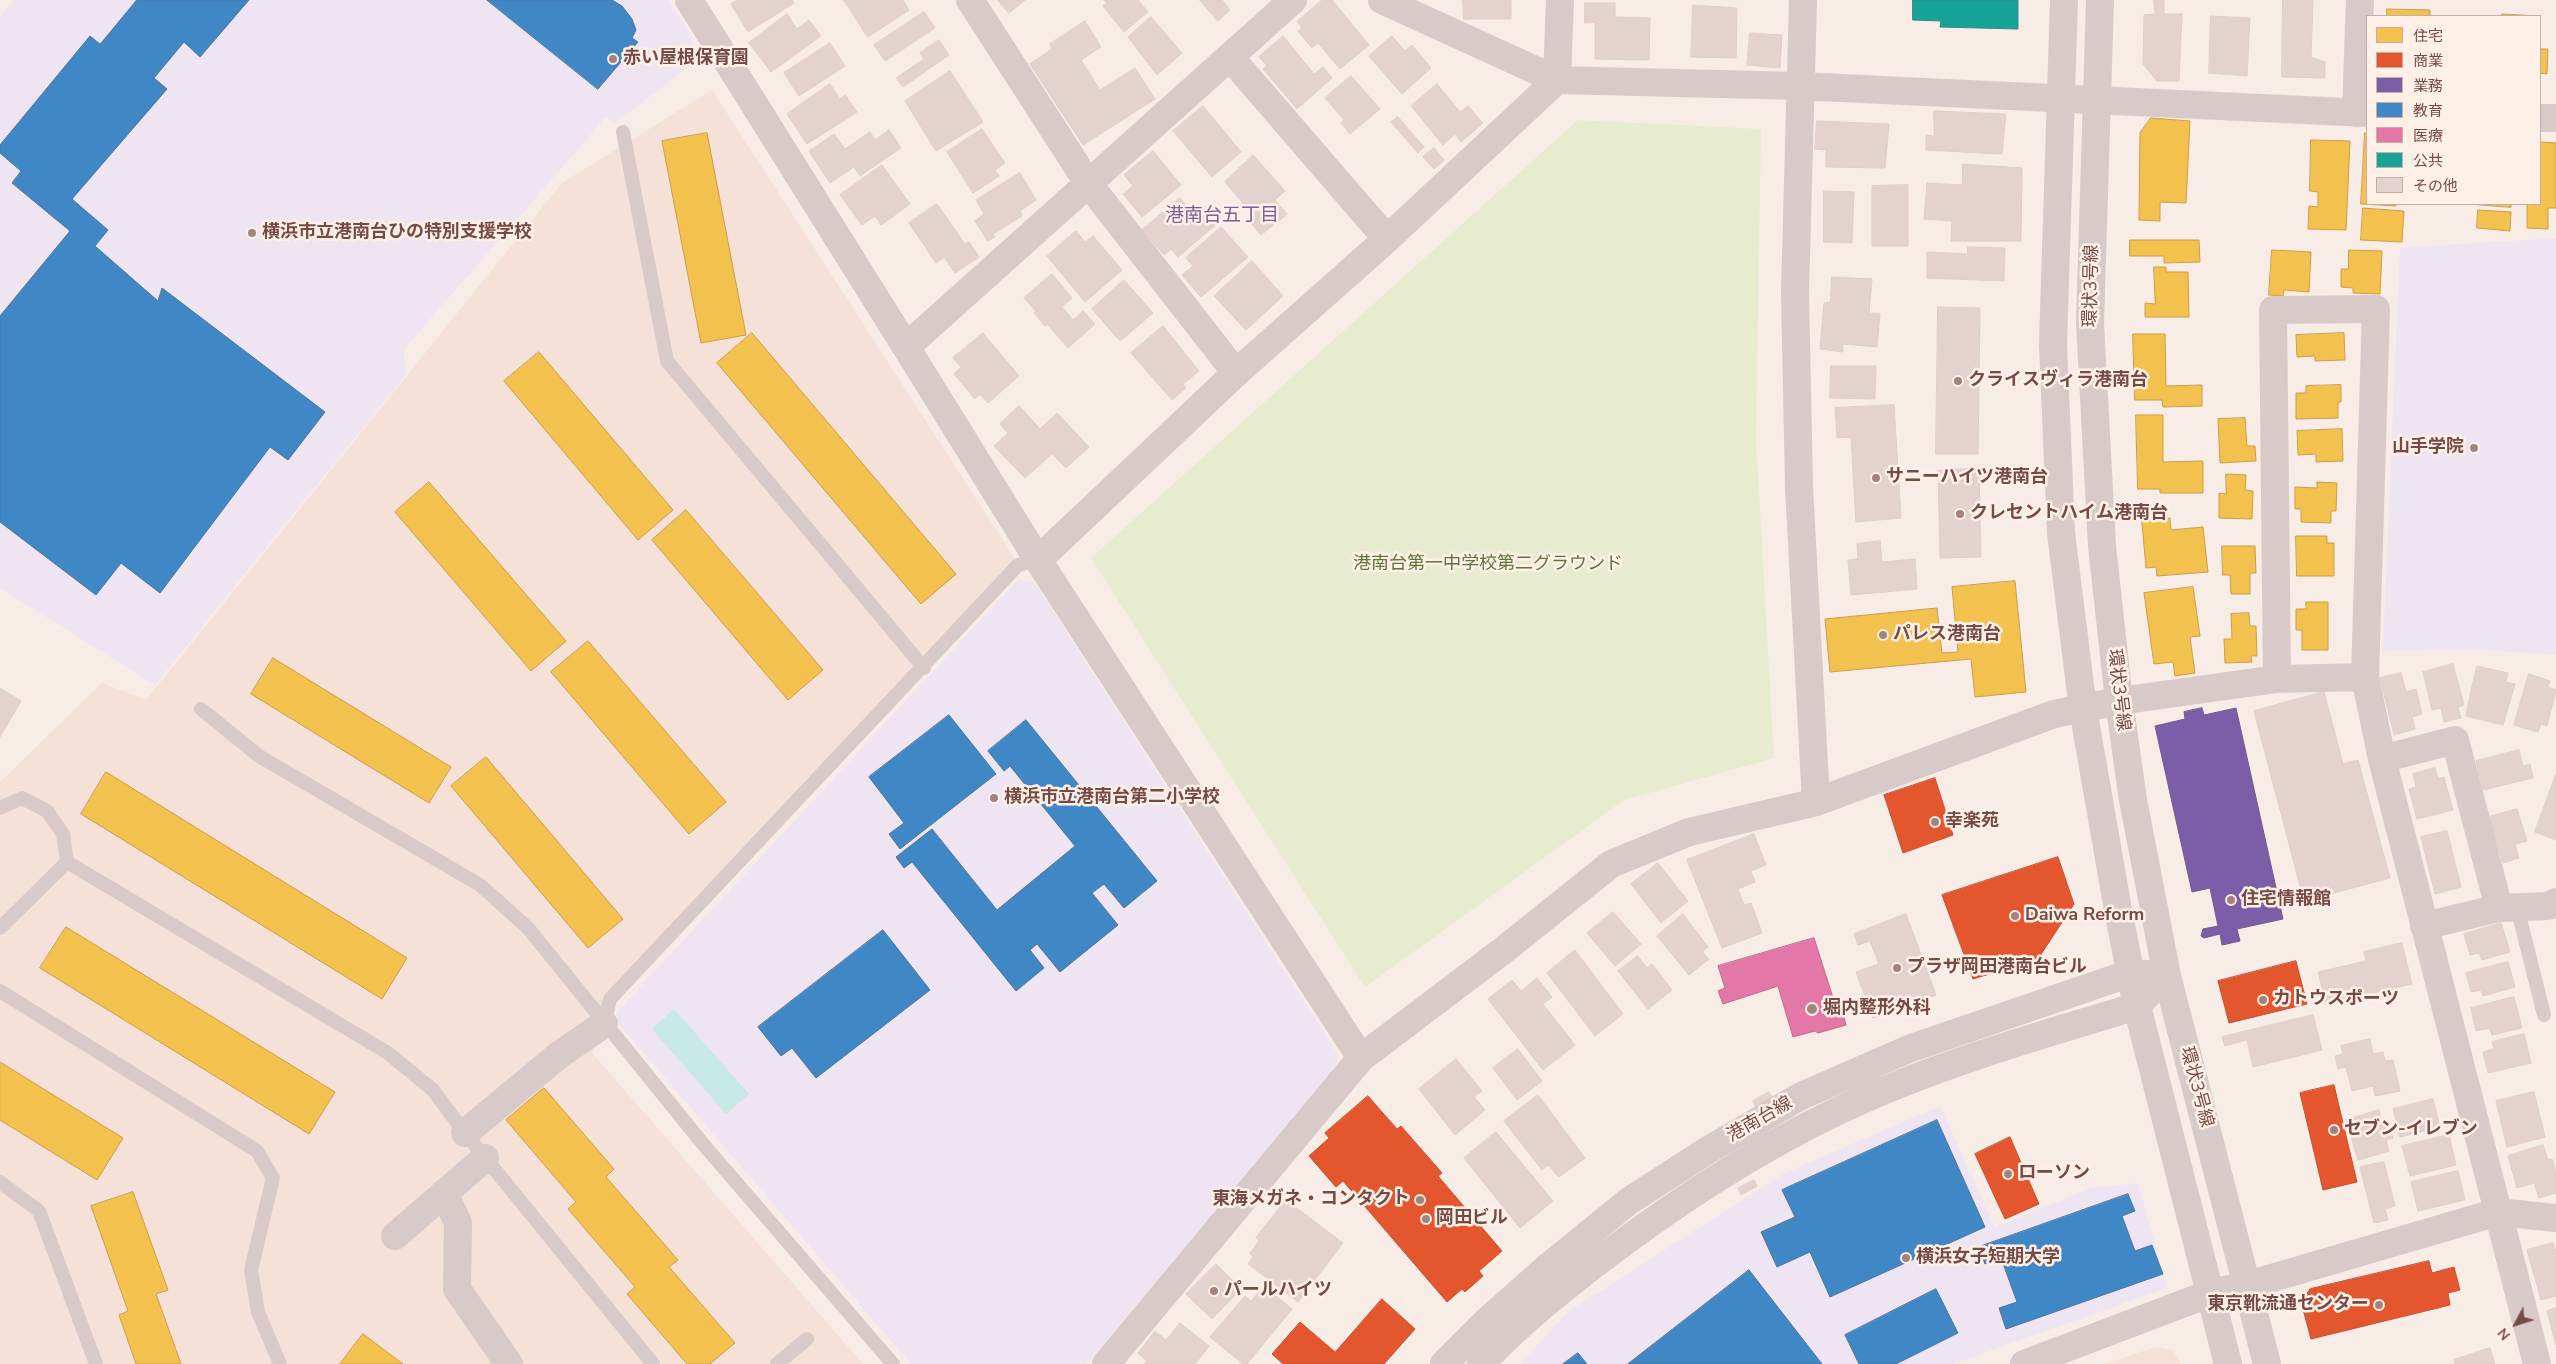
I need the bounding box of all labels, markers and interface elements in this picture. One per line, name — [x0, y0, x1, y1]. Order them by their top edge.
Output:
legend — [2366, 15, 2541, 205]
text: 住宅 — [2413, 26, 2443, 46]
place label: 赤い屋根保育園 — [623, 48, 749, 70]
text: 商業 — [2413, 51, 2443, 71]
marker: 赤い屋根保育園 — [607, 53, 619, 65]
text: 業務 — [2413, 76, 2443, 96]
text: 教育 — [2413, 101, 2443, 121]
text: 医療 — [2413, 126, 2443, 146]
text: 公共 — [2413, 151, 2443, 171]
text: その他 — [2413, 176, 2458, 196]
district label: 港南台五丁目 — [1165, 205, 1279, 227]
place label: 横浜市立港南台ひの特別支援学校 — [262, 222, 532, 244]
marker: 横浜市立港南台ひの特別支援学校 — [246, 227, 258, 239]
street label: 環状3号線 — [2080, 244, 2104, 328]
place label: クライスヴィラ港南台 — [1968, 370, 2148, 392]
marker: クライスヴィラ港南台 — [1952, 375, 1964, 387]
place label: 山手学院 — [2392, 437, 2464, 459]
marker: 山手学院 — [2468, 442, 2480, 454]
place label: サニーハイツ港南台 — [1886, 467, 2048, 489]
marker: サニーハイツ港南台 — [1870, 472, 1882, 484]
place label: クレセントハイム港南台 — [1970, 503, 2168, 525]
marker: クレセントハイム港南台 — [1954, 508, 1966, 520]
park label: 港南台第一中学校第二グラウンド — [1353, 554, 1623, 576]
place label: パレス港南台 — [1893, 624, 2001, 646]
marker: パレス港南台 — [1877, 629, 1889, 641]
street label: 環状3号線 — [2102, 648, 2134, 732]
place label: 横浜市立港南台第二小学校 — [1004, 787, 1220, 809]
marker: 横浜市立港南台第二小学校 — [988, 792, 1000, 804]
place label: 幸楽苑 — [1945, 811, 1999, 833]
marker: 幸楽苑 — [1929, 816, 1941, 828]
place label: 住宅情報館 — [2241, 889, 2331, 911]
marker: 住宅情報館 — [2225, 894, 2237, 906]
place label: Daiwa Reform — [2025, 905, 2144, 927]
marker: Daiwa Reform — [2009, 910, 2021, 922]
place label: プラザ岡田港南台ビル — [1907, 957, 2087, 979]
marker: プラザ岡田港南台ビル — [1891, 962, 1903, 974]
place label: カトウスポーツ — [2273, 989, 2399, 1011]
marker: カトウスポーツ — [2257, 994, 2269, 1006]
place label: 堀内整形外科 — [1823, 998, 1931, 1020]
marker: 堀内整形外科 — [1805, 1002, 1819, 1016]
street label: 環状3号線 — [2175, 1044, 2217, 1130]
street label: 港南台線 — [1723, 1093, 1797, 1147]
place label: セブン-イレブン — [2344, 1119, 2478, 1141]
marker: セブン-イレブン — [2328, 1124, 2340, 1136]
place label: ローソン — [2018, 1163, 2090, 1185]
marker: ローソン — [2002, 1168, 2014, 1180]
place label: 東海メガネ・コンタクト — [1212, 1189, 1410, 1211]
marker: 東海メガネ・コンタクト — [1414, 1194, 1426, 1206]
place label: 岡田ビル — [1436, 1208, 1508, 1230]
marker: 岡田ビル — [1420, 1213, 1432, 1225]
place label: 横浜女子短期大学 — [1916, 1247, 2060, 1269]
marker: 横浜女子短期大学 — [1900, 1252, 1912, 1264]
place label: パールハイツ — [1224, 1280, 1332, 1302]
marker: パールハイツ — [1208, 1285, 1220, 1297]
place label: 東京靴流通センター — [2207, 1294, 2369, 1316]
marker: 東京靴流通センター — [2373, 1299, 2385, 1311]
north arrow — [2491, 1299, 2541, 1349]
text: N — [2493, 1324, 2515, 1344]

